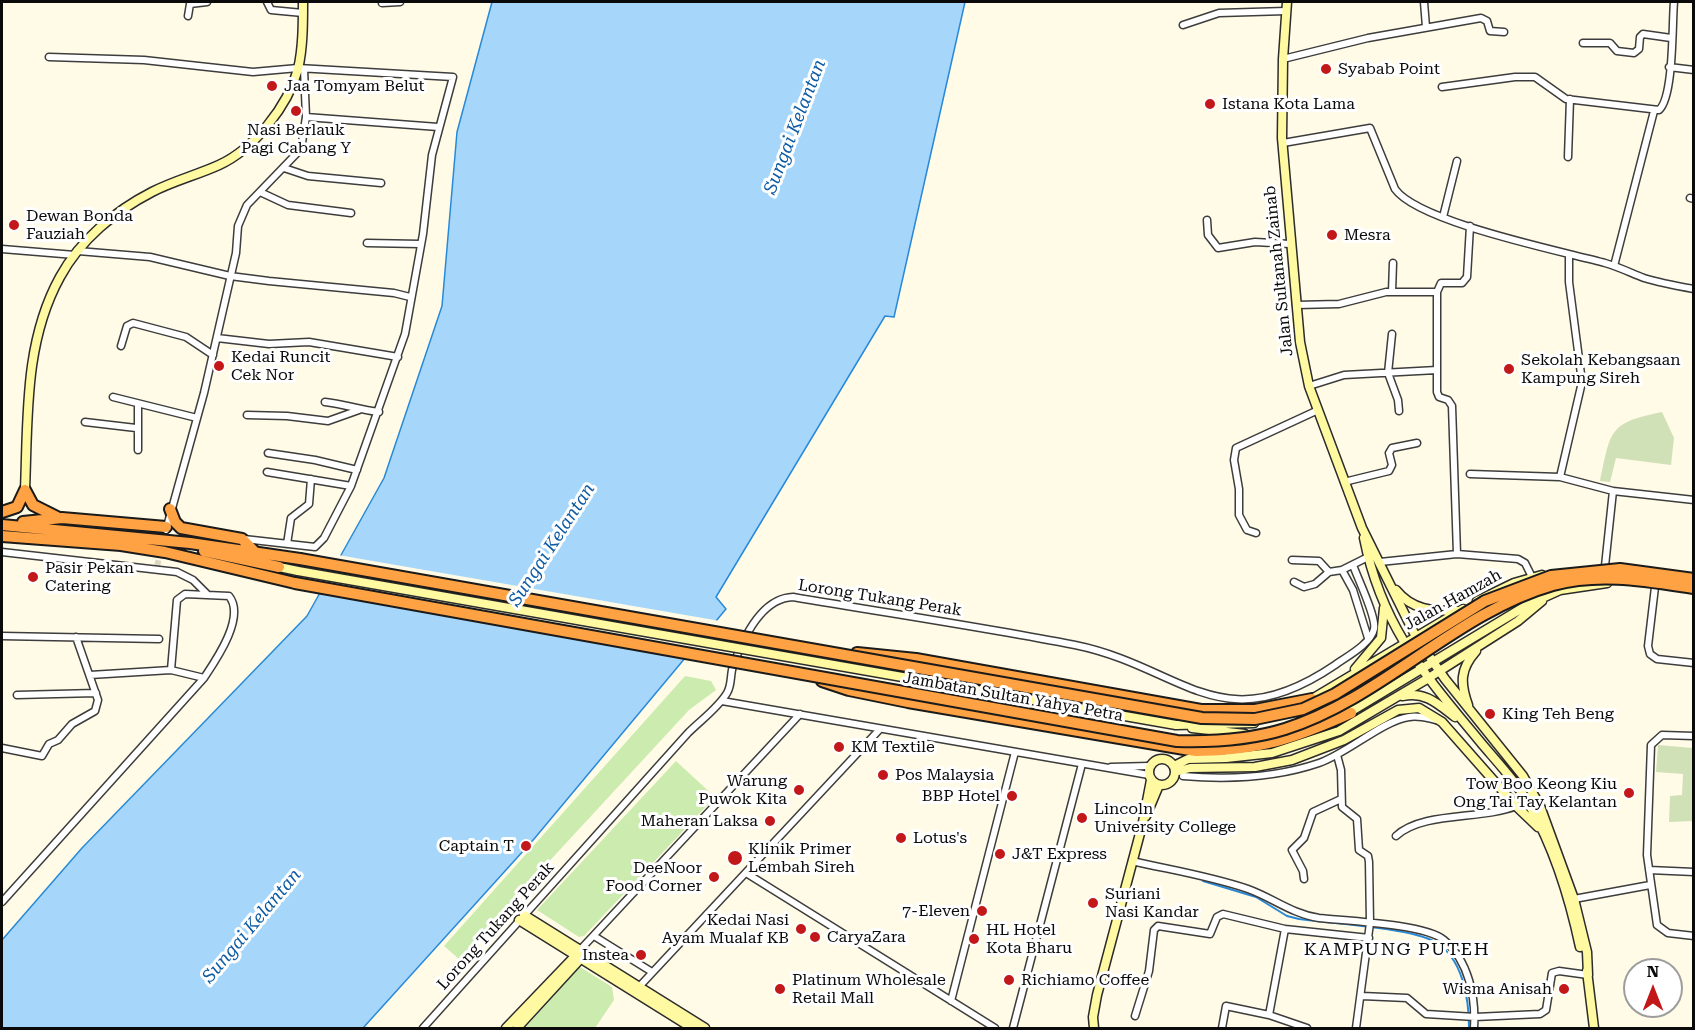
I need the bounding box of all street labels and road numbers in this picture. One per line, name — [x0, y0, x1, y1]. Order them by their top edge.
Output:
street label: Jalan Sultanah Zainab — [1260, 185, 1298, 357]
street label: Jalan Hamzah — [1401, 565, 1505, 635]
street label: Lorong Tukang Perak — [797, 576, 963, 620]
street label: Jambatan Sultan Yahya Petra — [901, 668, 1125, 726]
street label: Lorong Tukang Perak — [433, 858, 559, 994]

